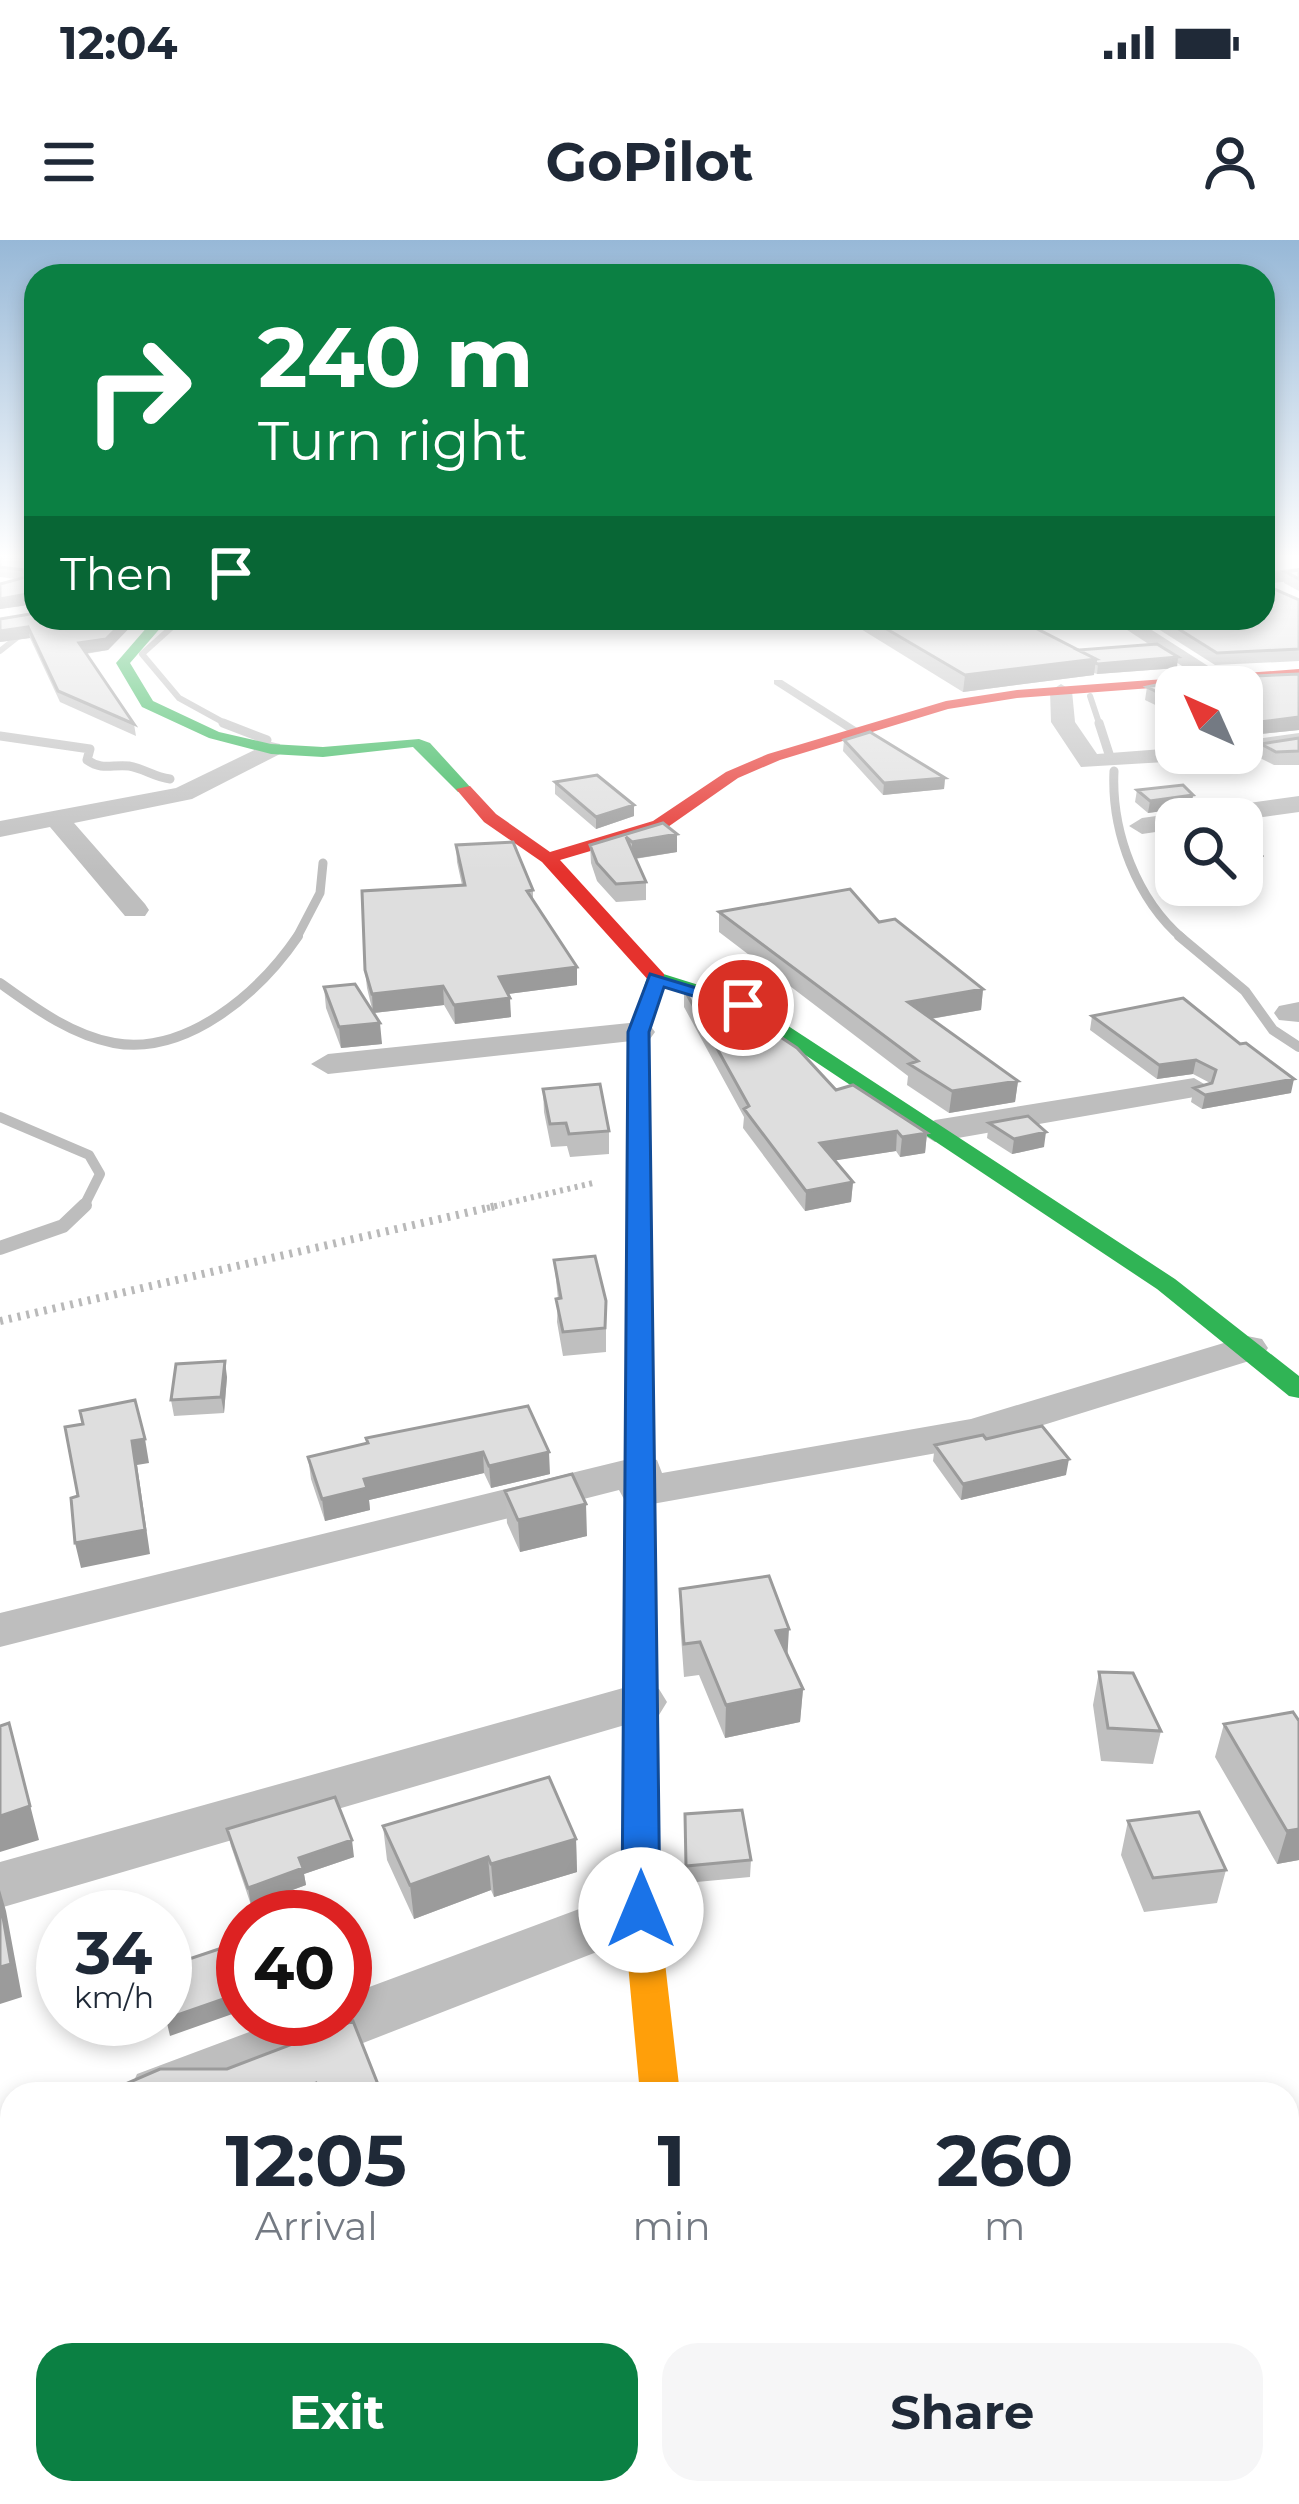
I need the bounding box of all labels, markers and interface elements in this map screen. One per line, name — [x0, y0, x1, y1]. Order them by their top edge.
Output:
text: 12:04 — [60, 15, 178, 70]
icon: menu — [36, 129, 102, 195]
text: GoPilot — [546, 129, 753, 195]
icon: person — [1197, 129, 1263, 195]
text: 240 m — [258, 306, 534, 408]
icon: right — [60, 312, 216, 468]
text: Turn right — [258, 408, 528, 474]
icon: arrive — [198, 540, 264, 606]
text: Then — [60, 546, 174, 601]
north arrow — [1155, 666, 1263, 774]
map controls — [1155, 666, 1263, 906]
button: search — [1155, 798, 1263, 906]
pin — [692, 954, 794, 1056]
icon: arrive — [710, 972, 776, 1038]
position arrow — [578, 1847, 704, 1973]
speed limit sign: 40 — [216, 1890, 372, 2046]
text: 34 — [76, 1916, 152, 1989]
text: km/h — [74, 1979, 154, 2016]
text: 12:05 — [226, 2116, 407, 2204]
text: 1 — [657, 2116, 686, 2204]
text: 260 — [936, 2116, 1073, 2204]
text: Arrival — [255, 2202, 378, 2250]
text: min — [632, 2202, 711, 2250]
text: m — [984, 2202, 1025, 2250]
button: Exit — [36, 2343, 638, 2481]
button: Share — [662, 2343, 1263, 2481]

